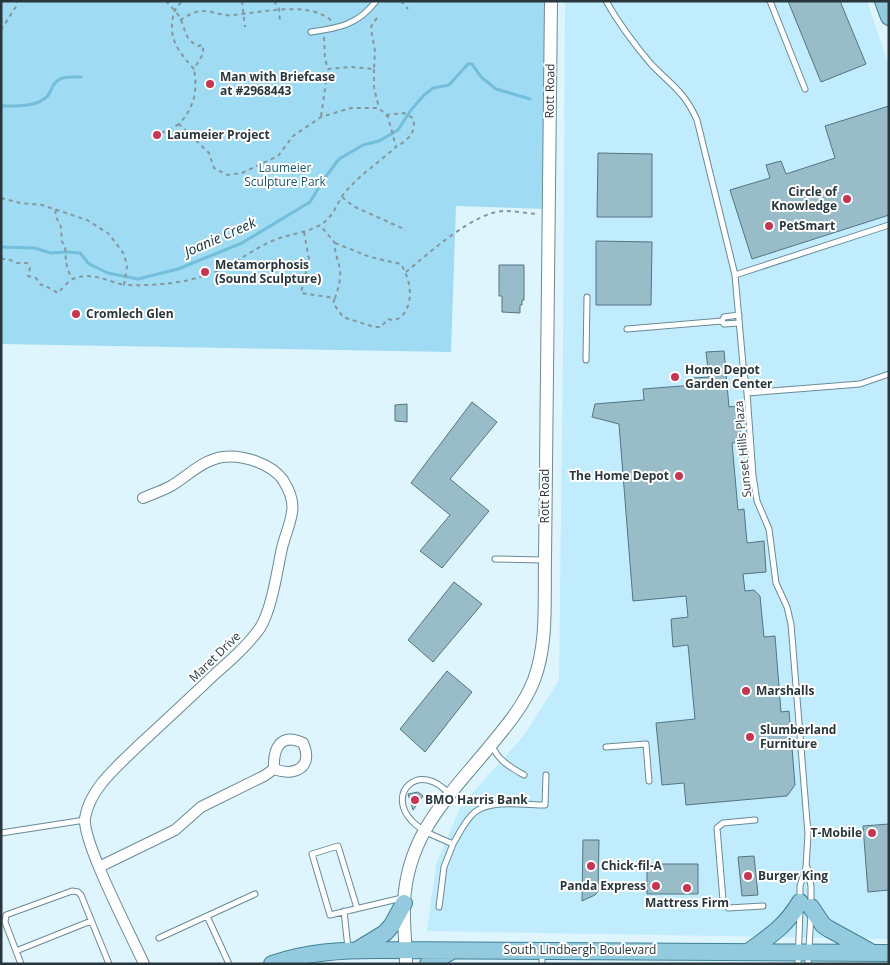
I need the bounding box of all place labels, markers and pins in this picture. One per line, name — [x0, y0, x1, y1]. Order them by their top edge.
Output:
place label: Man with Briefcase at #2968443 — [220, 68, 335, 99]
marker: Man with Briefcase at #2968443 — [204, 78, 216, 90]
place label: Laumeier Project — [167, 126, 270, 143]
marker: Laumeier Project — [151, 129, 163, 141]
place label: Circle of Knowledge — [771, 183, 838, 214]
marker: Circle of Knowledge — [841, 193, 853, 205]
place label: PetSmart — [779, 217, 835, 234]
marker: PetSmart — [763, 220, 775, 232]
place label: Metamorphosis (Sound Sculpture) — [215, 256, 321, 287]
marker: Metamorphosis (Sound Sculpture) — [199, 266, 211, 278]
place label: Cromlech Glen — [86, 305, 174, 322]
marker: Cromlech Glen — [70, 308, 82, 320]
place label: Home Depot Garden Center — [685, 361, 773, 392]
marker: Home Depot Garden Center — [669, 371, 681, 383]
place label: The Home Depot — [569, 467, 669, 484]
marker: The Home Depot — [673, 470, 685, 482]
place label: Marshalls — [756, 682, 814, 699]
marker: Marshalls — [740, 685, 752, 697]
place label: Slumberland Furniture — [760, 721, 836, 752]
marker: Slumberland Furniture — [744, 731, 756, 743]
place label: BMO Harris Bank — [425, 791, 528, 808]
marker: BMO Harris Bank — [409, 794, 421, 806]
place label: T-Mobile — [810, 824, 862, 841]
marker: T-Mobile — [866, 827, 878, 839]
place label: Chick-fil-A — [601, 857, 662, 874]
marker: Chick-fil-A — [585, 860, 597, 872]
place label: Burger King — [758, 867, 828, 884]
marker: Burger King — [742, 870, 754, 882]
place label: Panda Express — [560, 877, 646, 894]
marker: Panda Express — [650, 880, 662, 892]
marker: Mattress Firm — [681, 882, 693, 894]
place label: Mattress Firm — [645, 894, 729, 911]

